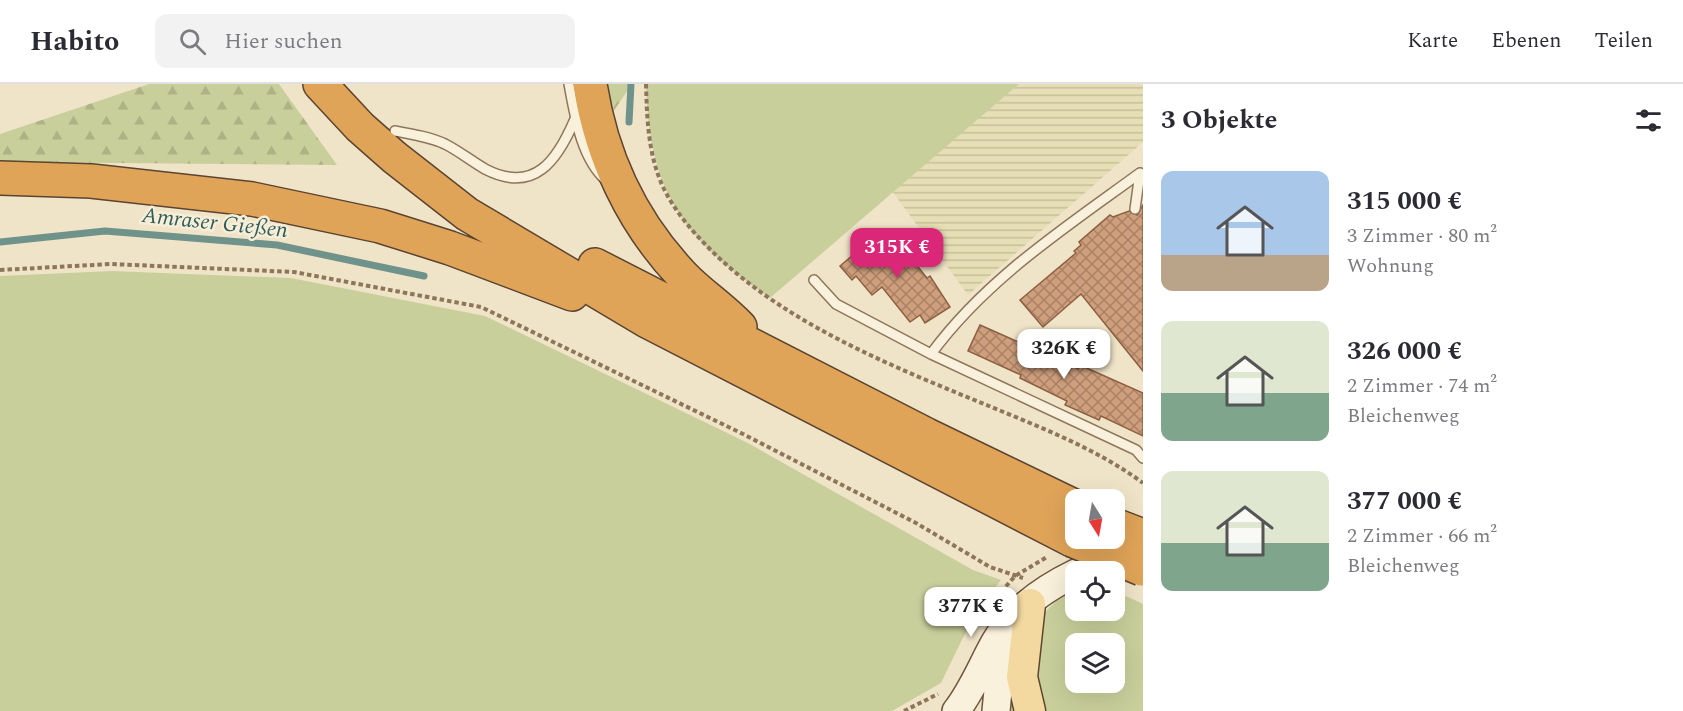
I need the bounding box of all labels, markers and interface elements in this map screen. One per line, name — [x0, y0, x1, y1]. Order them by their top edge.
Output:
search box — [155, 14, 575, 68]
text: Habito — [30, 20, 119, 63]
icon: search — [176, 25, 209, 58]
text: Hier suchen — [224, 25, 343, 58]
text: Karte — [1407, 25, 1458, 57]
text: Ebenen — [1491, 25, 1562, 57]
text: Teilen — [1595, 25, 1653, 57]
text: 3 Objekte — [1161, 100, 1277, 140]
icon: filters — [1632, 104, 1665, 137]
text: 315 000 € — [1347, 181, 1462, 221]
icon: home — [1209, 195, 1281, 267]
water label: Amraser Gießen — [139, 199, 290, 247]
text: 3 Zimmer · 80 m² — [1347, 221, 1497, 251]
pin: 315K € — [848, 228, 946, 279]
text: 315K € — [864, 232, 930, 262]
text: Wohnung — [1347, 251, 1434, 281]
pin: 326K € — [1015, 329, 1113, 380]
text: 326 000 € — [1347, 331, 1462, 371]
text: 326K € — [1031, 333, 1097, 363]
icon: home — [1209, 345, 1281, 417]
text: 2 Zimmer · 74 m² — [1347, 371, 1497, 401]
text: Bleichenweg — [1347, 401, 1460, 431]
text: 377 000 € — [1347, 481, 1462, 521]
north arrow — [1065, 489, 1125, 549]
map controls — [1065, 489, 1125, 693]
icon: home — [1209, 495, 1281, 567]
text: 2 Zimmer · 66 m² — [1347, 521, 1497, 551]
text: Bleichenweg — [1347, 551, 1460, 581]
button: locate — [1065, 561, 1125, 621]
pin: 377K € — [922, 587, 1020, 638]
text: 377K € — [938, 591, 1004, 621]
button: layers — [1065, 633, 1125, 693]

